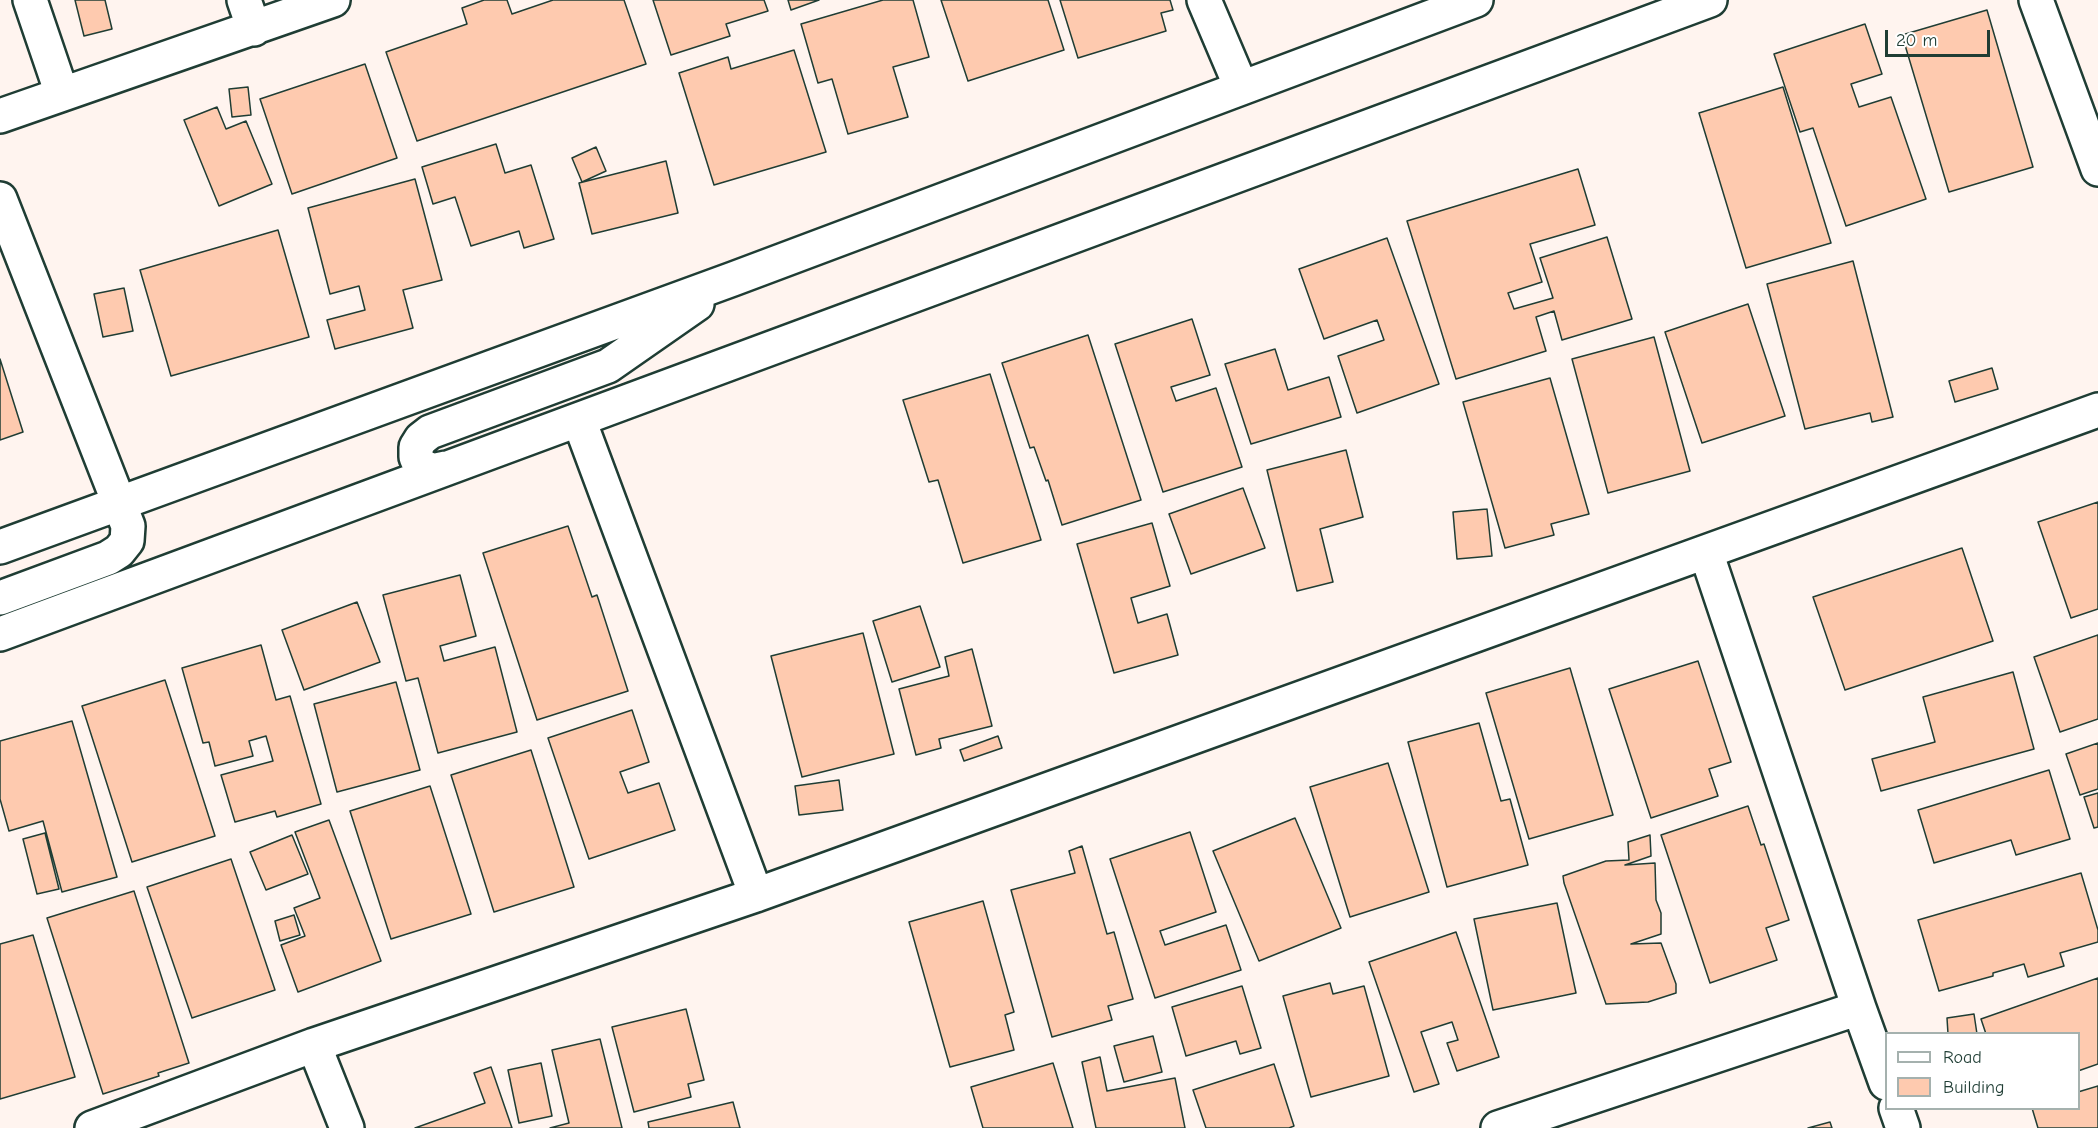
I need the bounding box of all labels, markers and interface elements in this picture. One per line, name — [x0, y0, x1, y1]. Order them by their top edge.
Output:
scale bar — [1888, 18, 1993, 56]
text: 20 m — [1896, 30, 1937, 51]
legend — [1885, 1032, 2080, 1110]
text: Road — [1943, 1047, 1982, 1068]
text: Building — [1943, 1077, 2005, 1098]

